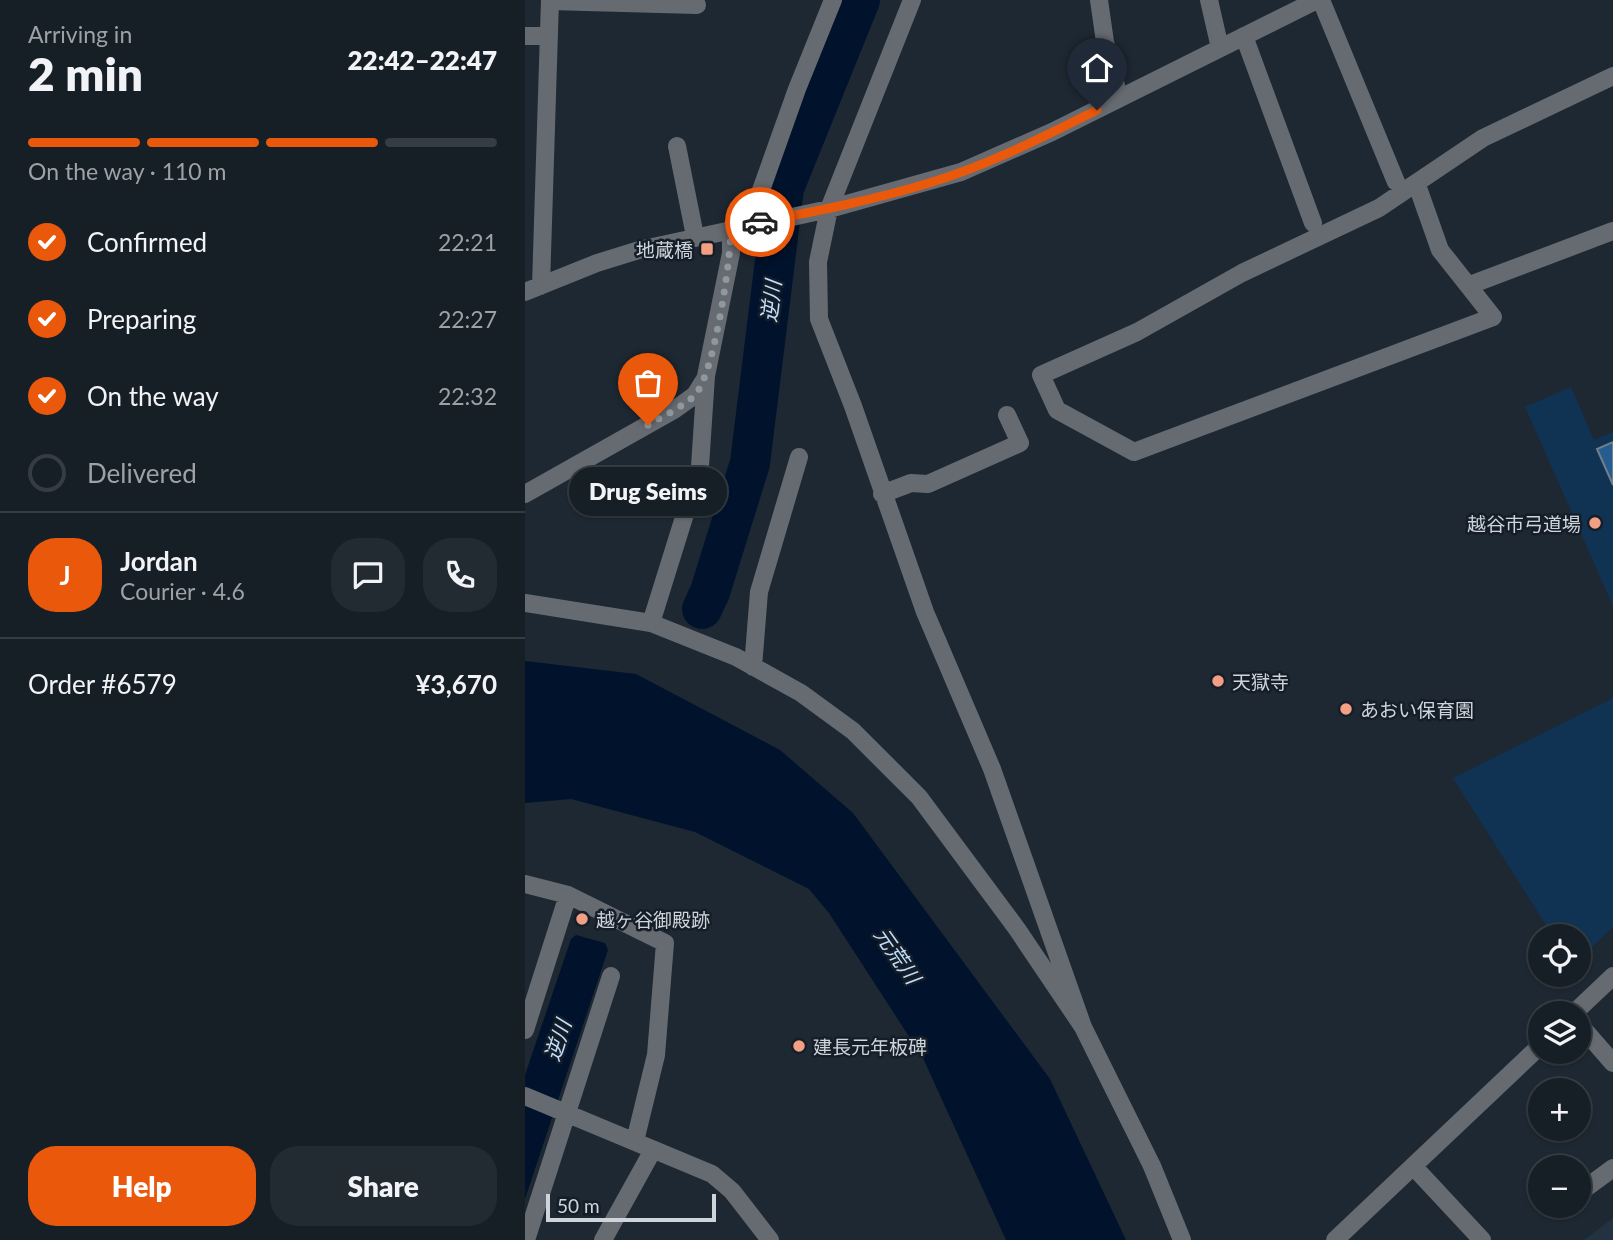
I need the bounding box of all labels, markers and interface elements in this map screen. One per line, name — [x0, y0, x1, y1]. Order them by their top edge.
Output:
text: Arriving in — [28, 20, 132, 48]
pin — [1067, 38, 1127, 110]
text: 22:42–22:47 — [347, 44, 497, 76]
text: 2 min — [28, 46, 143, 101]
icon: home — [1078, 49, 1116, 87]
text: On the way · 110 m — [28, 157, 227, 185]
courier — [725, 187, 795, 257]
icon: car — [741, 203, 779, 241]
icon: check — [28, 223, 66, 261]
text: Confirmed — [87, 226, 207, 258]
text: 22:21 — [438, 228, 497, 256]
place label: 地蔵橋 — [636, 238, 693, 261]
marker: 地蔵橋 — [699, 241, 715, 257]
water label: 逆川 — [755, 277, 785, 323]
icon: check — [28, 300, 66, 338]
text: Preparing — [87, 303, 196, 335]
text: 22:27 — [438, 305, 497, 333]
pin — [618, 353, 678, 425]
icon: bag — [629, 364, 667, 402]
icon: check — [28, 377, 66, 415]
text: On the way — [87, 380, 219, 412]
text: 22:32 — [438, 382, 497, 410]
text: Delivered — [87, 457, 197, 489]
callout: Drug Seims — [569, 467, 727, 516]
text: Drug Seims — [589, 477, 707, 505]
place label: 越谷市弓道場 — [1467, 512, 1581, 535]
marker: 越谷市弓道場 — [1587, 515, 1603, 531]
button: chat — [331, 538, 405, 612]
button: phone — [423, 538, 497, 612]
text: Jordan — [120, 545, 198, 577]
text: J — [59, 559, 71, 591]
text: Courier · 4.6 — [120, 577, 245, 605]
text: Order #6579 — [28, 668, 177, 700]
text: ¥3,670 — [416, 668, 497, 700]
place label: 天獄寺 — [1232, 670, 1289, 693]
marker: 天獄寺 — [1210, 673, 1226, 689]
place label: あおい保育園 — [1360, 698, 1474, 721]
marker: あおい保育園 — [1338, 701, 1354, 717]
place label: 越ヶ谷御殿跡 — [596, 908, 710, 931]
marker: 越ヶ谷御殿跡 — [574, 911, 590, 927]
water label: 元荒川 — [870, 922, 927, 990]
map controls — [1528, 924, 1591, 1218]
button: locate — [1528, 924, 1591, 987]
button: layers — [1528, 1001, 1591, 1064]
water label: 逆川 — [539, 1014, 576, 1064]
place label: 建長元年板碑 — [813, 1035, 927, 1058]
marker: 建長元年板碑 — [791, 1038, 807, 1054]
button: + — [1528, 1078, 1591, 1141]
button: Help — [28, 1146, 256, 1226]
button: Share — [270, 1146, 497, 1226]
button: − — [1528, 1155, 1591, 1218]
scale bar — [546, 1191, 716, 1223]
text: 50 m — [557, 1194, 600, 1217]

